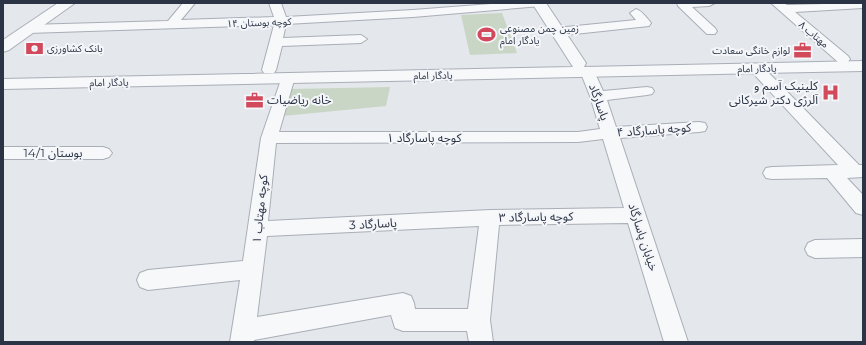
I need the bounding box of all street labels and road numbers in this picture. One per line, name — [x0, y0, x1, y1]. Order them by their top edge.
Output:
street label: کوچه بوستان ۱۴ — [226, 15, 293, 30]
street label: مهتاب ۸ — [796, 18, 831, 51]
street label: یادگار امام — [737, 62, 777, 77]
street label: یادگار امام — [413, 69, 453, 84]
street label: یادگار امام — [89, 76, 129, 91]
street label: پاسارگاد — [585, 81, 613, 123]
street label: کوچه پاسارگاد ۴ — [616, 119, 693, 141]
street label: کوچه پاسارگاد ۱ — [387, 130, 462, 146]
street label: بوستان 14/1 — [24, 145, 82, 160]
street label: کوچه مهتاب ۱ — [248, 173, 272, 244]
street label: خیابان پاسارگاد — [624, 201, 662, 273]
street label: کوچه پاسارگاد ۳ — [498, 208, 575, 226]
street label: پاسارگاد 3 — [349, 215, 397, 233]

